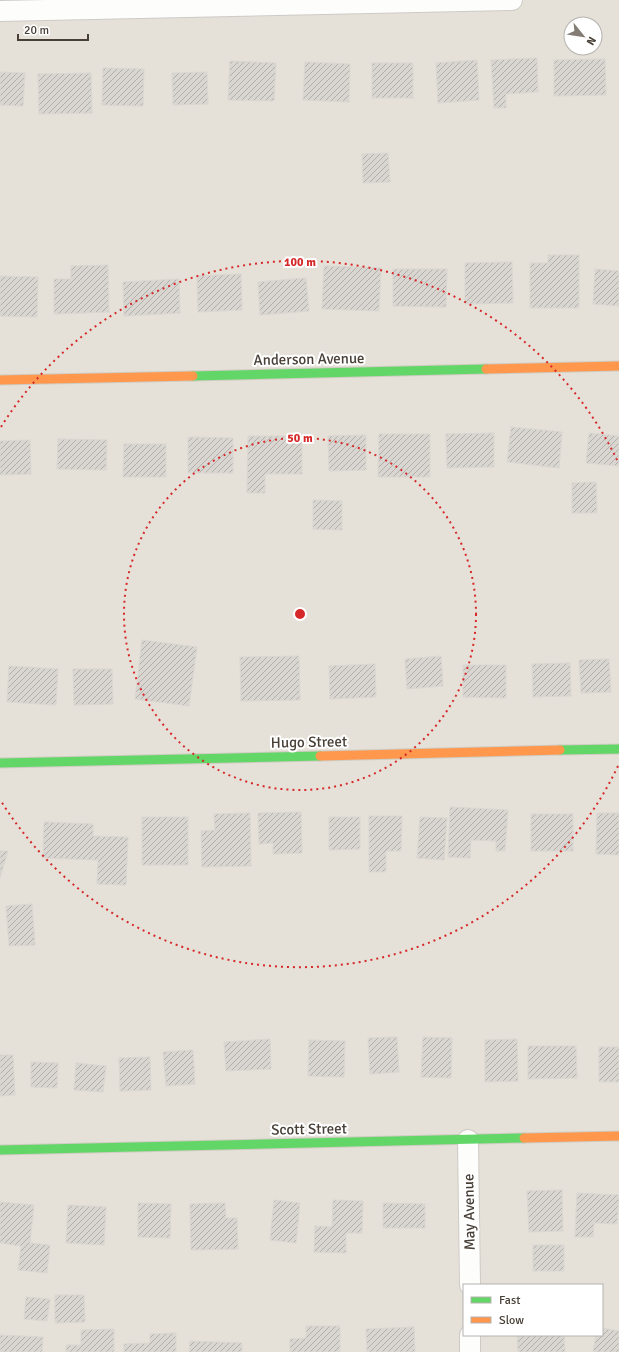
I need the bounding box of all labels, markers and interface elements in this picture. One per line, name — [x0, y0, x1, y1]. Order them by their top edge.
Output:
scale bar — [18, 16, 88, 42]
north arrow — [563, 16, 603, 56]
text: 20 m — [24, 23, 49, 38]
text: N — [584, 34, 599, 47]
text: 100 m — [284, 255, 316, 270]
street label: Anderson Avenue — [253, 349, 365, 369]
text: 50 m — [287, 431, 313, 446]
centre of rings — [293, 607, 307, 621]
street label: Hugo Street — [271, 732, 347, 752]
street label: Scott Street — [271, 1119, 347, 1139]
street label: May Avenue — [459, 1173, 479, 1251]
legend — [463, 1284, 603, 1336]
text: Fast — [499, 1293, 520, 1308]
text: Slow — [499, 1313, 524, 1328]

